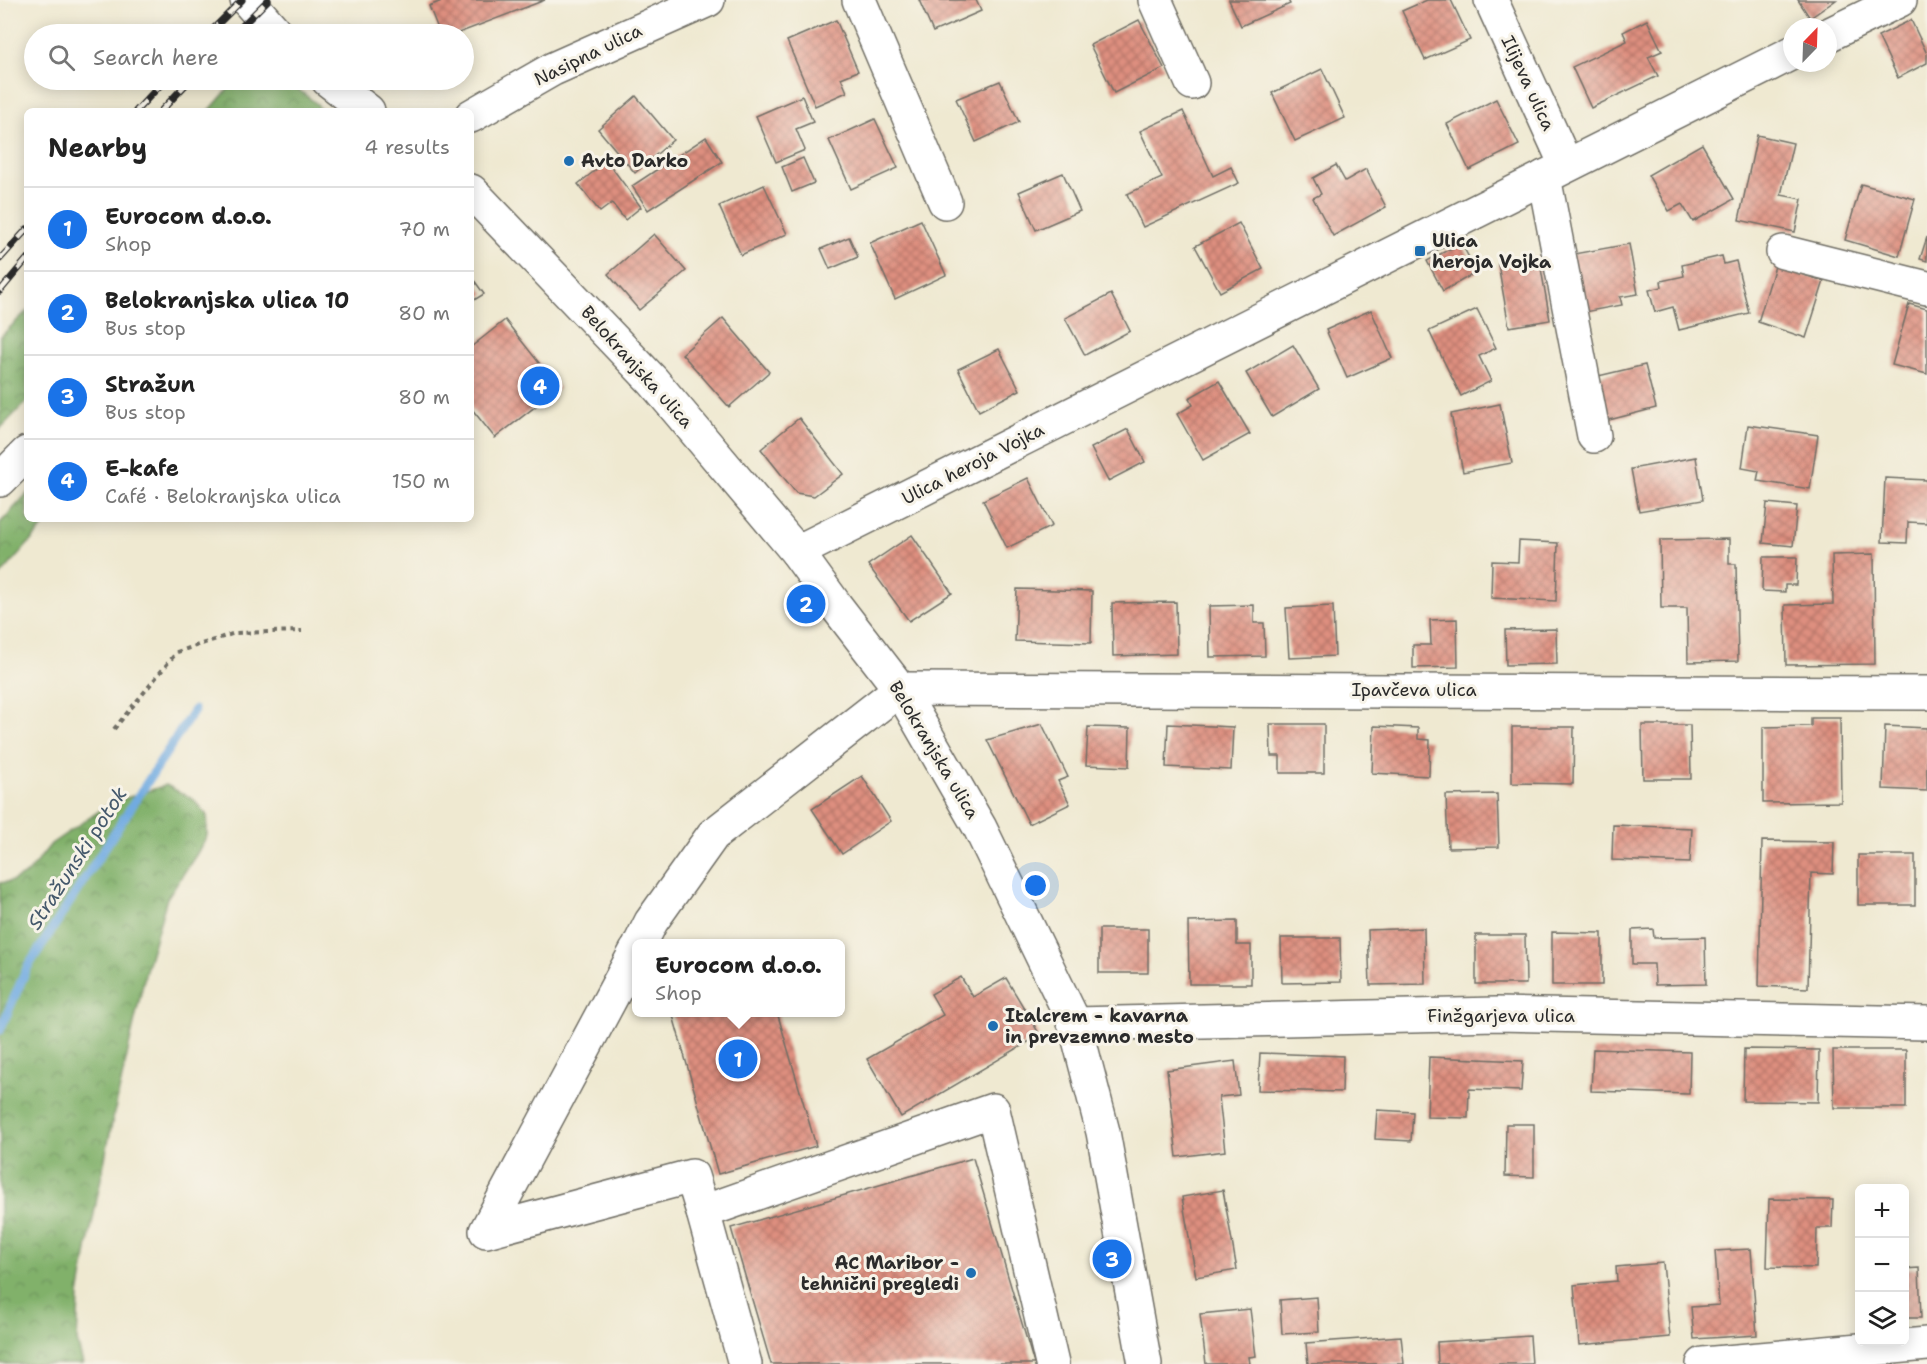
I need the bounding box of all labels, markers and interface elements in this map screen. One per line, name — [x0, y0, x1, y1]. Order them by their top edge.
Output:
north arrow — [1783, 18, 1837, 72]
street label: Nasipna ulica — [530, 19, 646, 91]
search box — [24, 24, 474, 90]
street label: Ilijeva ulica — [1496, 32, 1560, 134]
icon: search — [45, 41, 78, 74]
text: Search here — [93, 43, 219, 72]
text: Nearby — [48, 130, 147, 165]
text: 4 results — [364, 134, 450, 160]
place label: Avto Darko — [581, 149, 688, 173]
marker: Avto Darko — [562, 154, 576, 168]
text: Eurocom d.o.o. — [105, 202, 272, 231]
text: 1 — [63, 216, 72, 242]
text: 70 m — [398, 216, 450, 242]
place label: Ulica heroja Vojka — [1432, 229, 1552, 274]
text: Shop — [105, 231, 152, 257]
marker: Ulica heroja Vojka — [1413, 244, 1427, 258]
text: Belokranjska ulica 10 — [105, 286, 349, 315]
text: 2 — [61, 300, 75, 326]
text: 80 m — [398, 300, 450, 326]
street label: Belokranjska ulica — [576, 301, 698, 433]
text: Bus stop — [105, 315, 186, 341]
pin: 4 — [520, 364, 560, 408]
text: Stražun — [105, 370, 195, 399]
text: 3 — [61, 384, 75, 410]
text: 80 m — [398, 384, 450, 410]
text: Bus stop — [105, 399, 186, 425]
street label: Ulica heroja Vojka — [898, 418, 1048, 510]
text: E-kafe — [105, 454, 179, 483]
text: 4 — [61, 468, 75, 494]
text: 150 m — [392, 468, 450, 494]
text: Café · Belokranjska ulica — [105, 483, 341, 509]
pin: 2 — [786, 582, 826, 626]
street label: Belokranjska ulica — [883, 677, 985, 823]
street label: Ipavčeva ulica — [1351, 678, 1477, 702]
water label: Stražunski potok — [21, 781, 133, 934]
your location — [1021, 871, 1050, 900]
popup — [632, 939, 845, 1017]
text: Eurocom d.o.o. — [655, 951, 822, 980]
text: Shop — [655, 980, 702, 1006]
place label: Italcrem - kavarna in prevzemno mesto — [1005, 1004, 1194, 1049]
street label: Finžgarjeva ulica — [1427, 1004, 1575, 1028]
marker: Italcrem - kavarna in prevzemno mesto — [986, 1019, 1000, 1033]
pin: 1 — [718, 1036, 758, 1082]
map controls — [1855, 1184, 1909, 1346]
button: + — [1855, 1184, 1909, 1238]
pin: 3 — [1092, 1236, 1132, 1282]
button: − — [1855, 1238, 1909, 1292]
place label: AC Maribor - tehnični pregledi — [801, 1251, 959, 1296]
marker: AC Maribor - tehnični pregledi — [964, 1266, 978, 1280]
button: layers — [1855, 1292, 1909, 1346]

